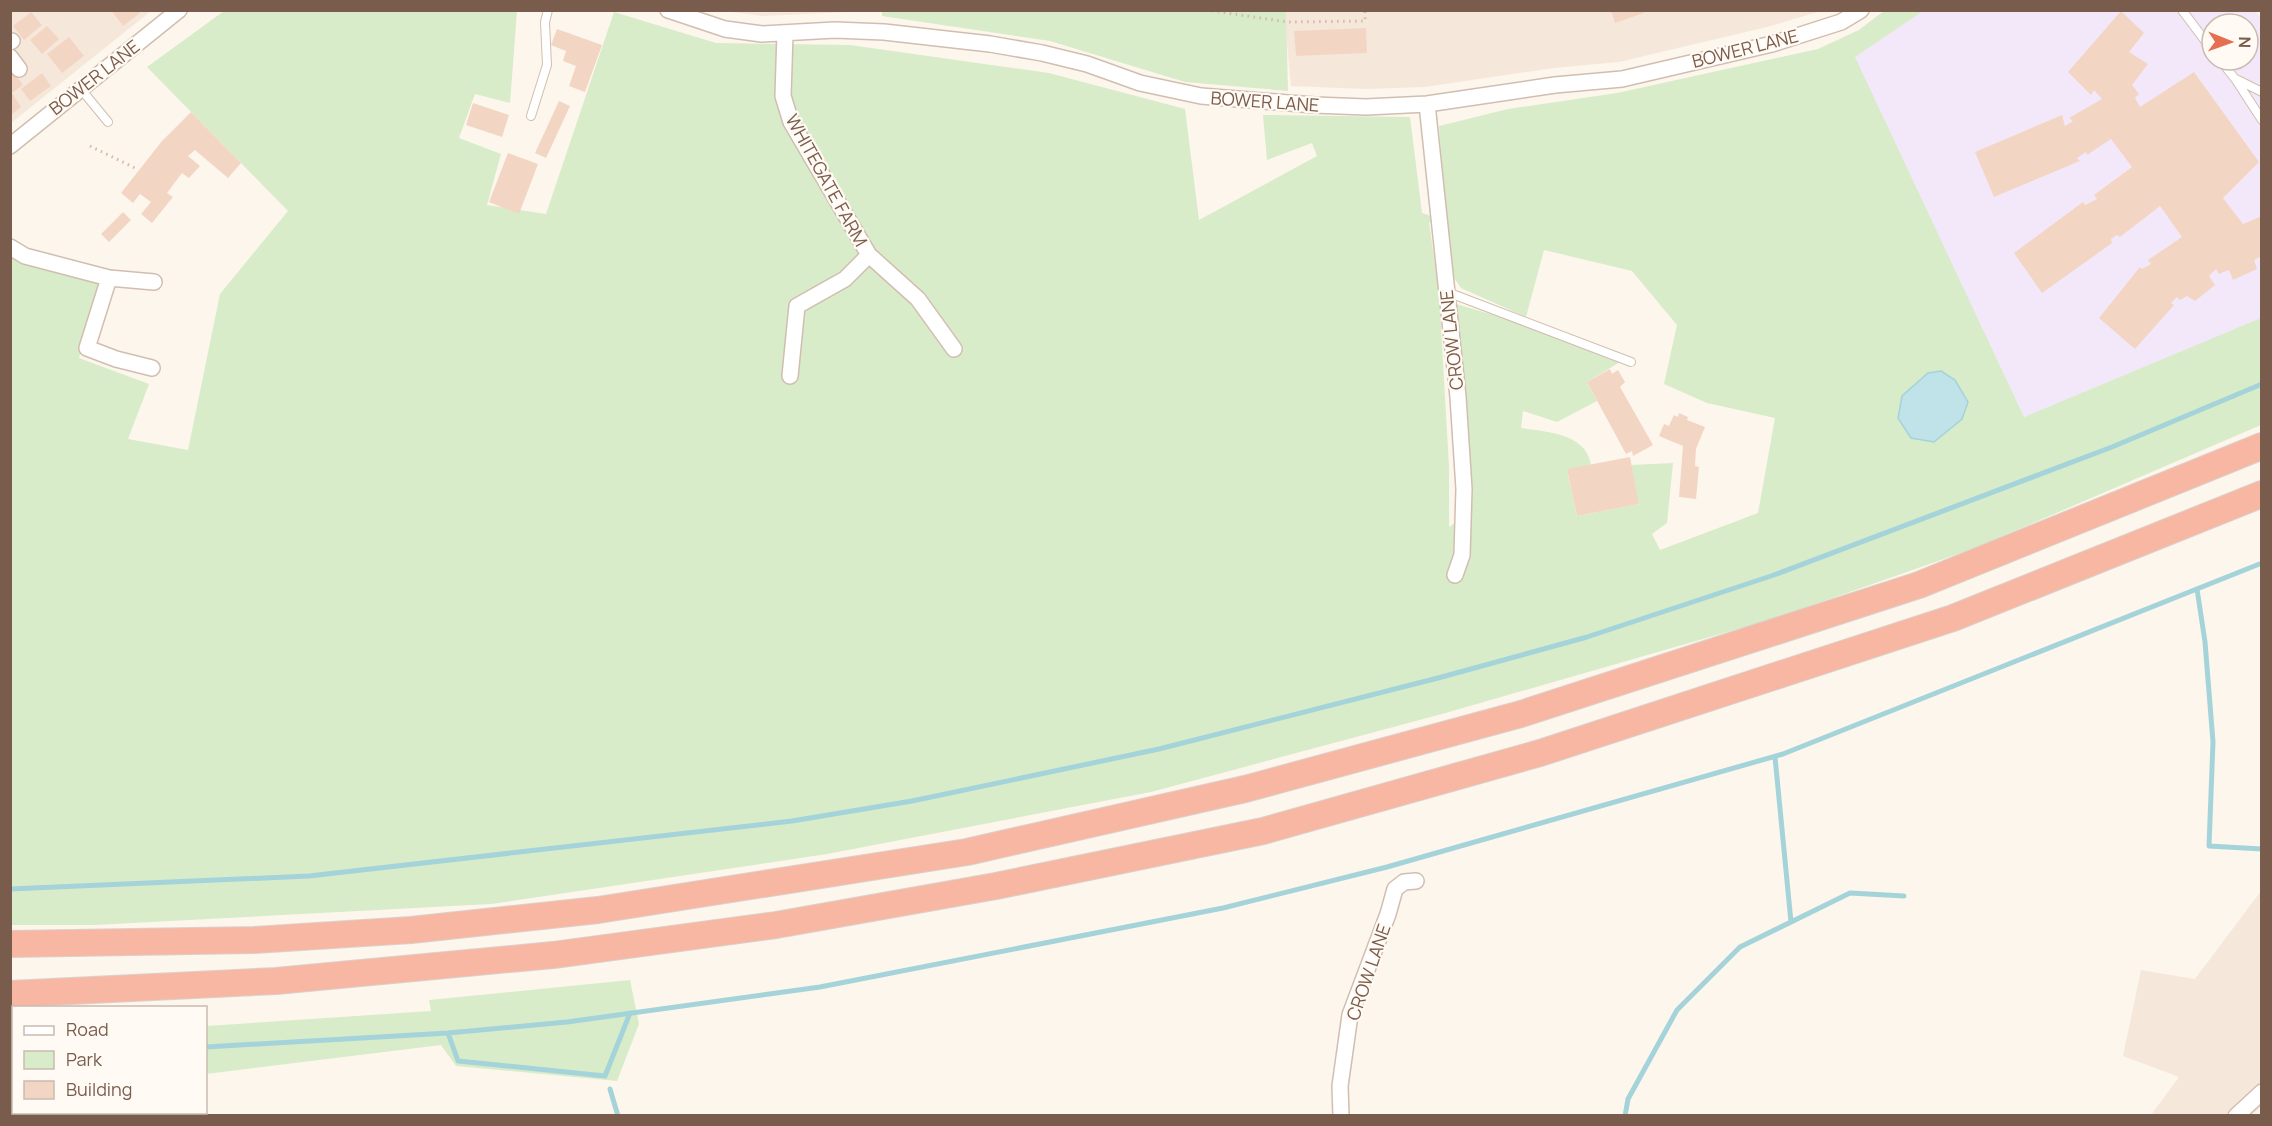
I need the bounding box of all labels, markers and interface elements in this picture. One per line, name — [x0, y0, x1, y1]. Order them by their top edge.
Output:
north arrow — [2200, 12, 2260, 72]
street label: BOWER LANE — [1689, 23, 1801, 73]
street label: BOWER LANE — [44, 34, 144, 120]
text: N — [2234, 36, 2256, 48]
street label: BOWER LANE — [1210, 85, 1320, 117]
street label: WHITEGATE FARM — [781, 110, 873, 250]
street label: CROW LANE — [1434, 289, 1468, 391]
street label: CROW LANE — [1340, 921, 1396, 1023]
legend — [12, 1006, 207, 1114]
text: Road — [66, 1017, 109, 1041]
text: Park — [66, 1047, 103, 1071]
text: Building — [66, 1077, 132, 1101]

